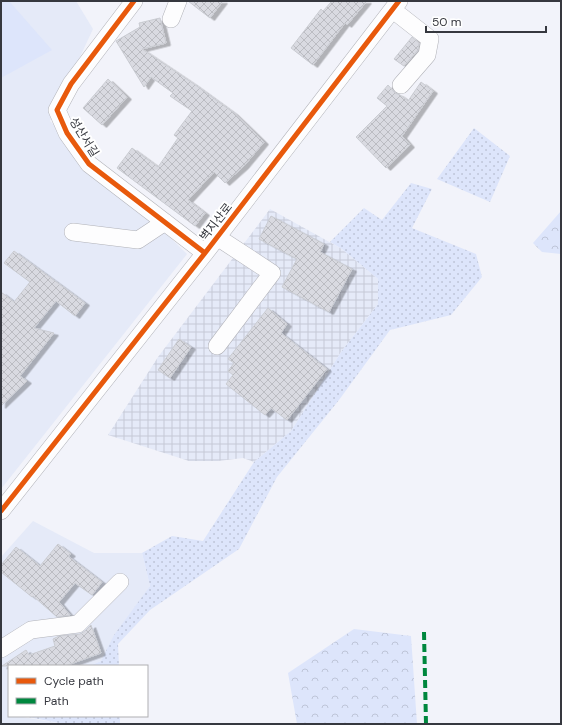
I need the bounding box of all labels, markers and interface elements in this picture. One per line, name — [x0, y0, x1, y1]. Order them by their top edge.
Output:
scale bar — [426, 8, 546, 34]
text: 50 m — [432, 14, 461, 30]
street label: 성산서길 — [66, 114, 102, 160]
street label: 벽지산로 — [196, 200, 236, 244]
legend — [8, 665, 148, 717]
text: Cycle path — [44, 673, 104, 689]
text: Path — [44, 693, 69, 709]

